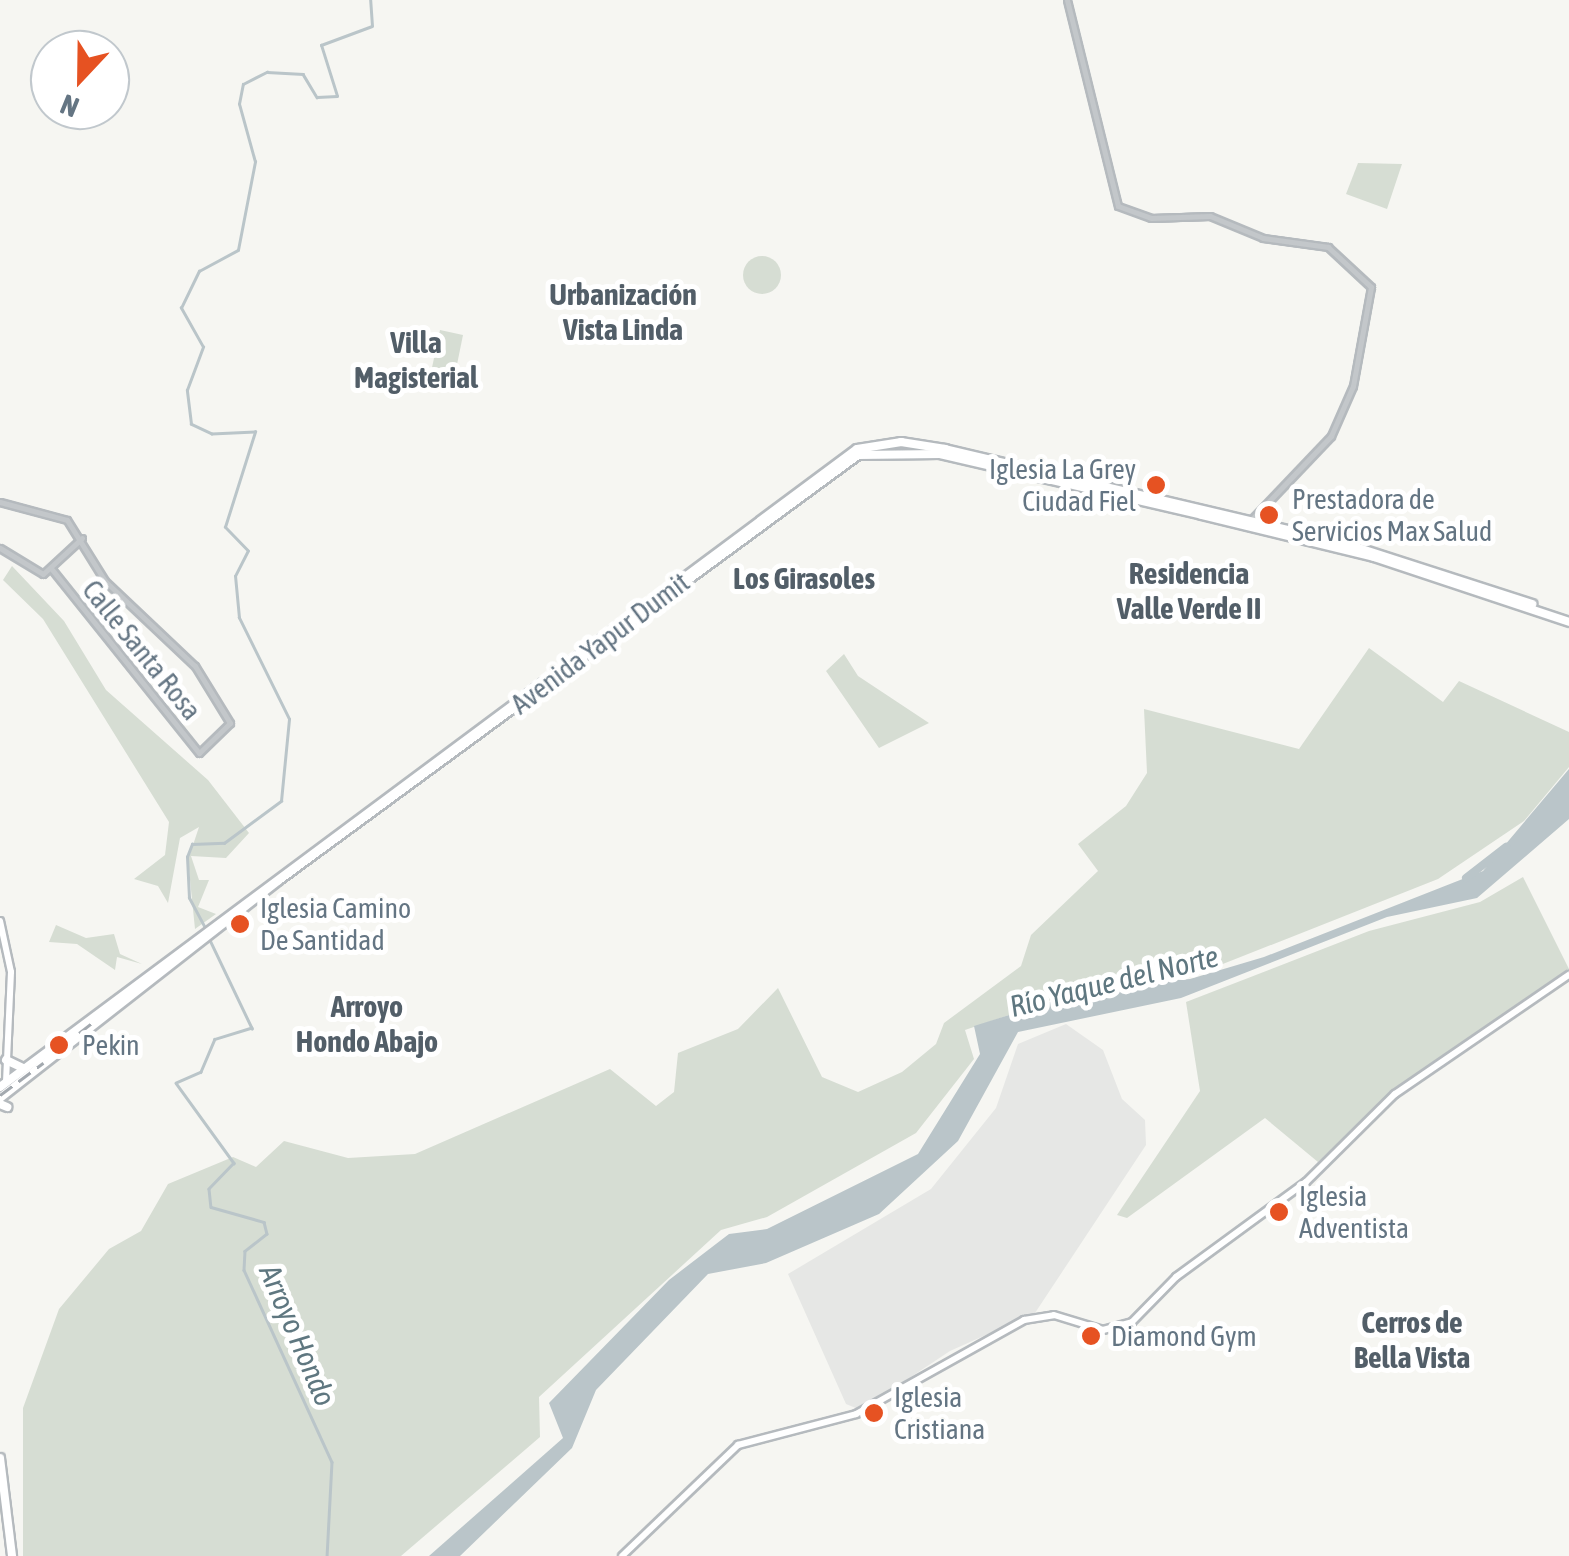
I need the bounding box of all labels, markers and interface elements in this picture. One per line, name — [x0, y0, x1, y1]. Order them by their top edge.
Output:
north arrow — [30, 30, 130, 130]
text: N — [56, 88, 83, 124]
district label: Urbanización Vista Linda — [549, 276, 697, 346]
district label: Villa Magisterial — [354, 324, 478, 394]
place label: Iglesia La Grey Ciudad Fiel — [989, 452, 1136, 518]
marker: Iglesia La Grey Ciudad Fiel — [1145, 474, 1167, 496]
place label: Prestadora de Servicios Max Salud — [1292, 482, 1492, 548]
marker: Prestadora de Servicios Max Salud — [1256, 502, 1282, 528]
district label: Residencia Valle Verde II — [1117, 555, 1261, 626]
district label: Los Girasoles — [733, 560, 875, 596]
street label: Avenida Yapur Dumit — [504, 565, 696, 721]
street label: Calle Santa Rosa — [75, 573, 209, 727]
place label: Iglesia Camino De Santidad — [260, 891, 411, 957]
marker: Iglesia Camino De Santidad — [229, 913, 251, 935]
water label: Río Yaque del Norte — [1006, 938, 1222, 1024]
district label: Arroyo Hondo Abajo — [296, 988, 438, 1058]
place label: Pekin — [82, 1028, 140, 1062]
marker: Pekin — [46, 1032, 72, 1058]
place label: Iglesia Adventista — [1299, 1179, 1409, 1245]
marker: Iglesia Adventista — [1268, 1201, 1290, 1223]
water label: Arroyo Hondo — [252, 1259, 344, 1411]
district label: Cerros de Bella Vista — [1354, 1304, 1470, 1374]
place label: Diamond Gym — [1111, 1319, 1257, 1353]
marker: Diamond Gym — [1080, 1325, 1102, 1347]
place label: Iglesia Cristiana — [894, 1380, 985, 1446]
marker: Iglesia Cristiana — [863, 1402, 885, 1424]

